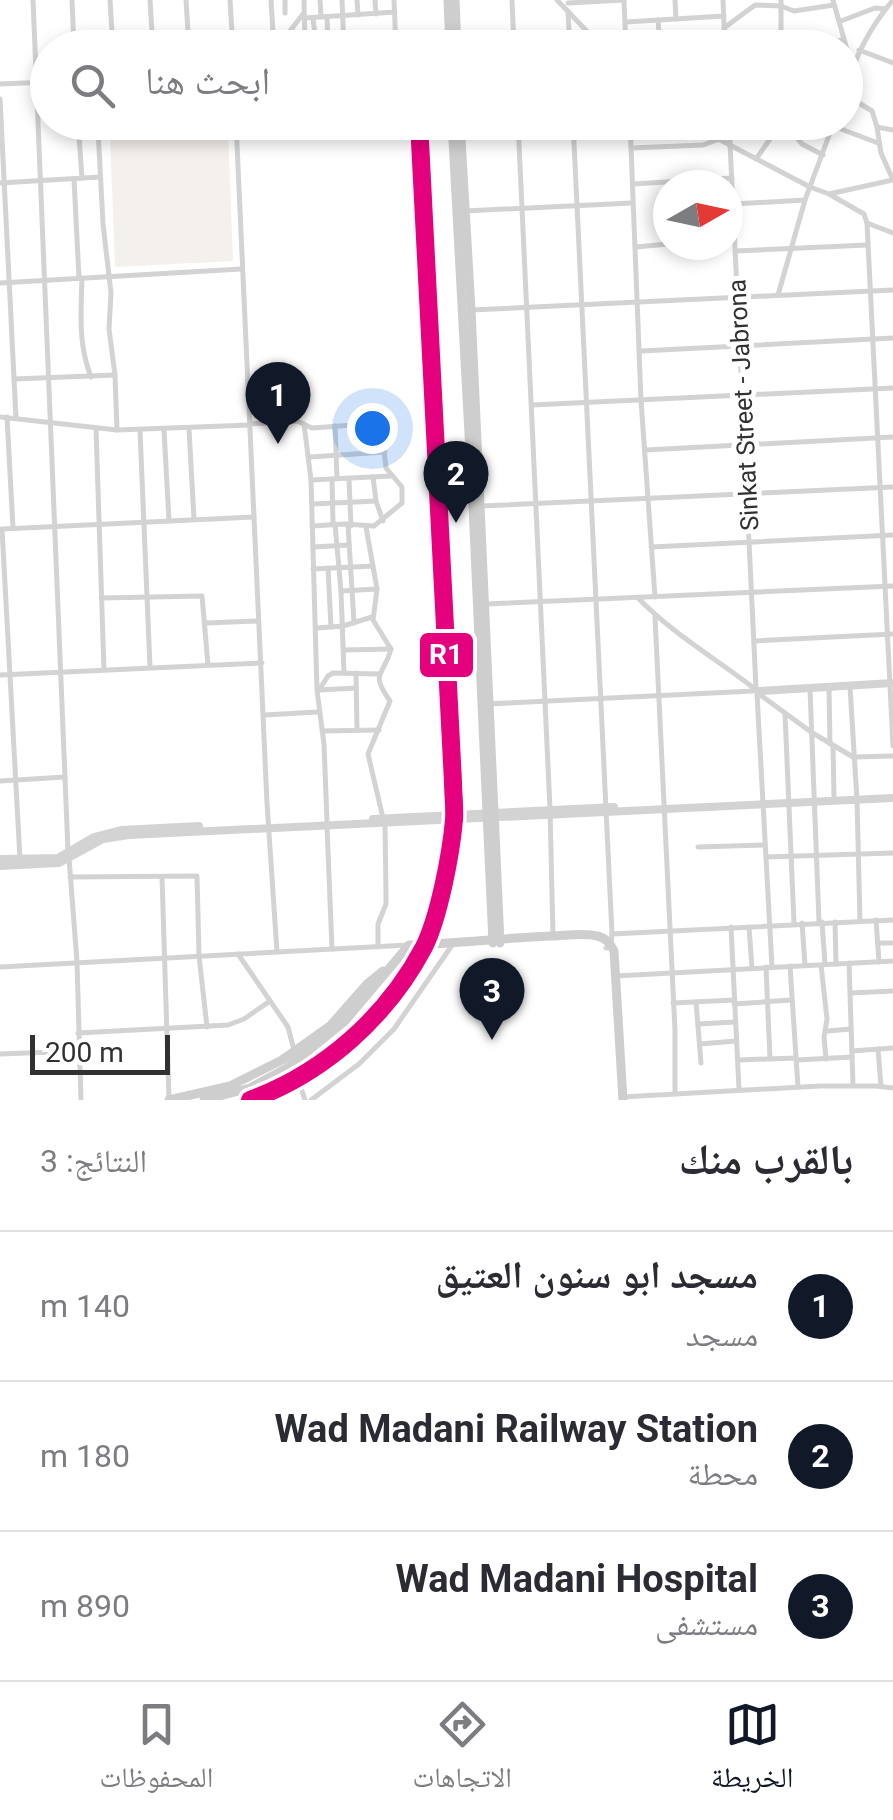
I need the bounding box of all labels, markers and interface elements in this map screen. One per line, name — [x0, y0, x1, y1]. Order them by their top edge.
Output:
search box — [30, 30, 863, 140]
icon: search — [65, 58, 120, 113]
text: ابحث هنا — [145, 59, 270, 103]
north arrow — [653, 170, 743, 260]
street label: Sinkat Street - Jabrona — [722, 278, 765, 532]
pin: 1 — [246, 362, 310, 444]
your location — [347, 403, 398, 454]
pin: 2 — [424, 440, 488, 523]
line badge: R1 — [418, 631, 475, 679]
text: R1 — [429, 638, 463, 671]
pin: 3 — [460, 958, 524, 1040]
scale bar — [30, 1030, 170, 1074]
text: 200 m — [45, 1036, 124, 1069]
text: بالقرب منك — [679, 1135, 853, 1184]
text: النتائج: 3 — [40, 1142, 147, 1180]
text: مسجد ابو سنون العتيق — [435, 1253, 758, 1297]
text: 140 m — [40, 1287, 130, 1325]
text: 1 — [811, 1287, 830, 1325]
text: مسجد — [686, 1316, 758, 1354]
text: Wad Madani Railway Station — [274, 1407, 758, 1451]
text: 180 m — [40, 1437, 130, 1475]
text: 2 — [811, 1437, 830, 1475]
text: محطة — [688, 1455, 758, 1493]
text: Wad Madani Hospital — [396, 1557, 758, 1601]
text: 890 m — [40, 1587, 130, 1625]
text: 3 — [811, 1587, 830, 1625]
text: مستشفى — [655, 1605, 758, 1643]
tab: المحفوظات — [100, 1697, 213, 1805]
tab: الاتجاهات — [413, 1697, 512, 1805]
tab: الخريطة — [711, 1697, 793, 1805]

